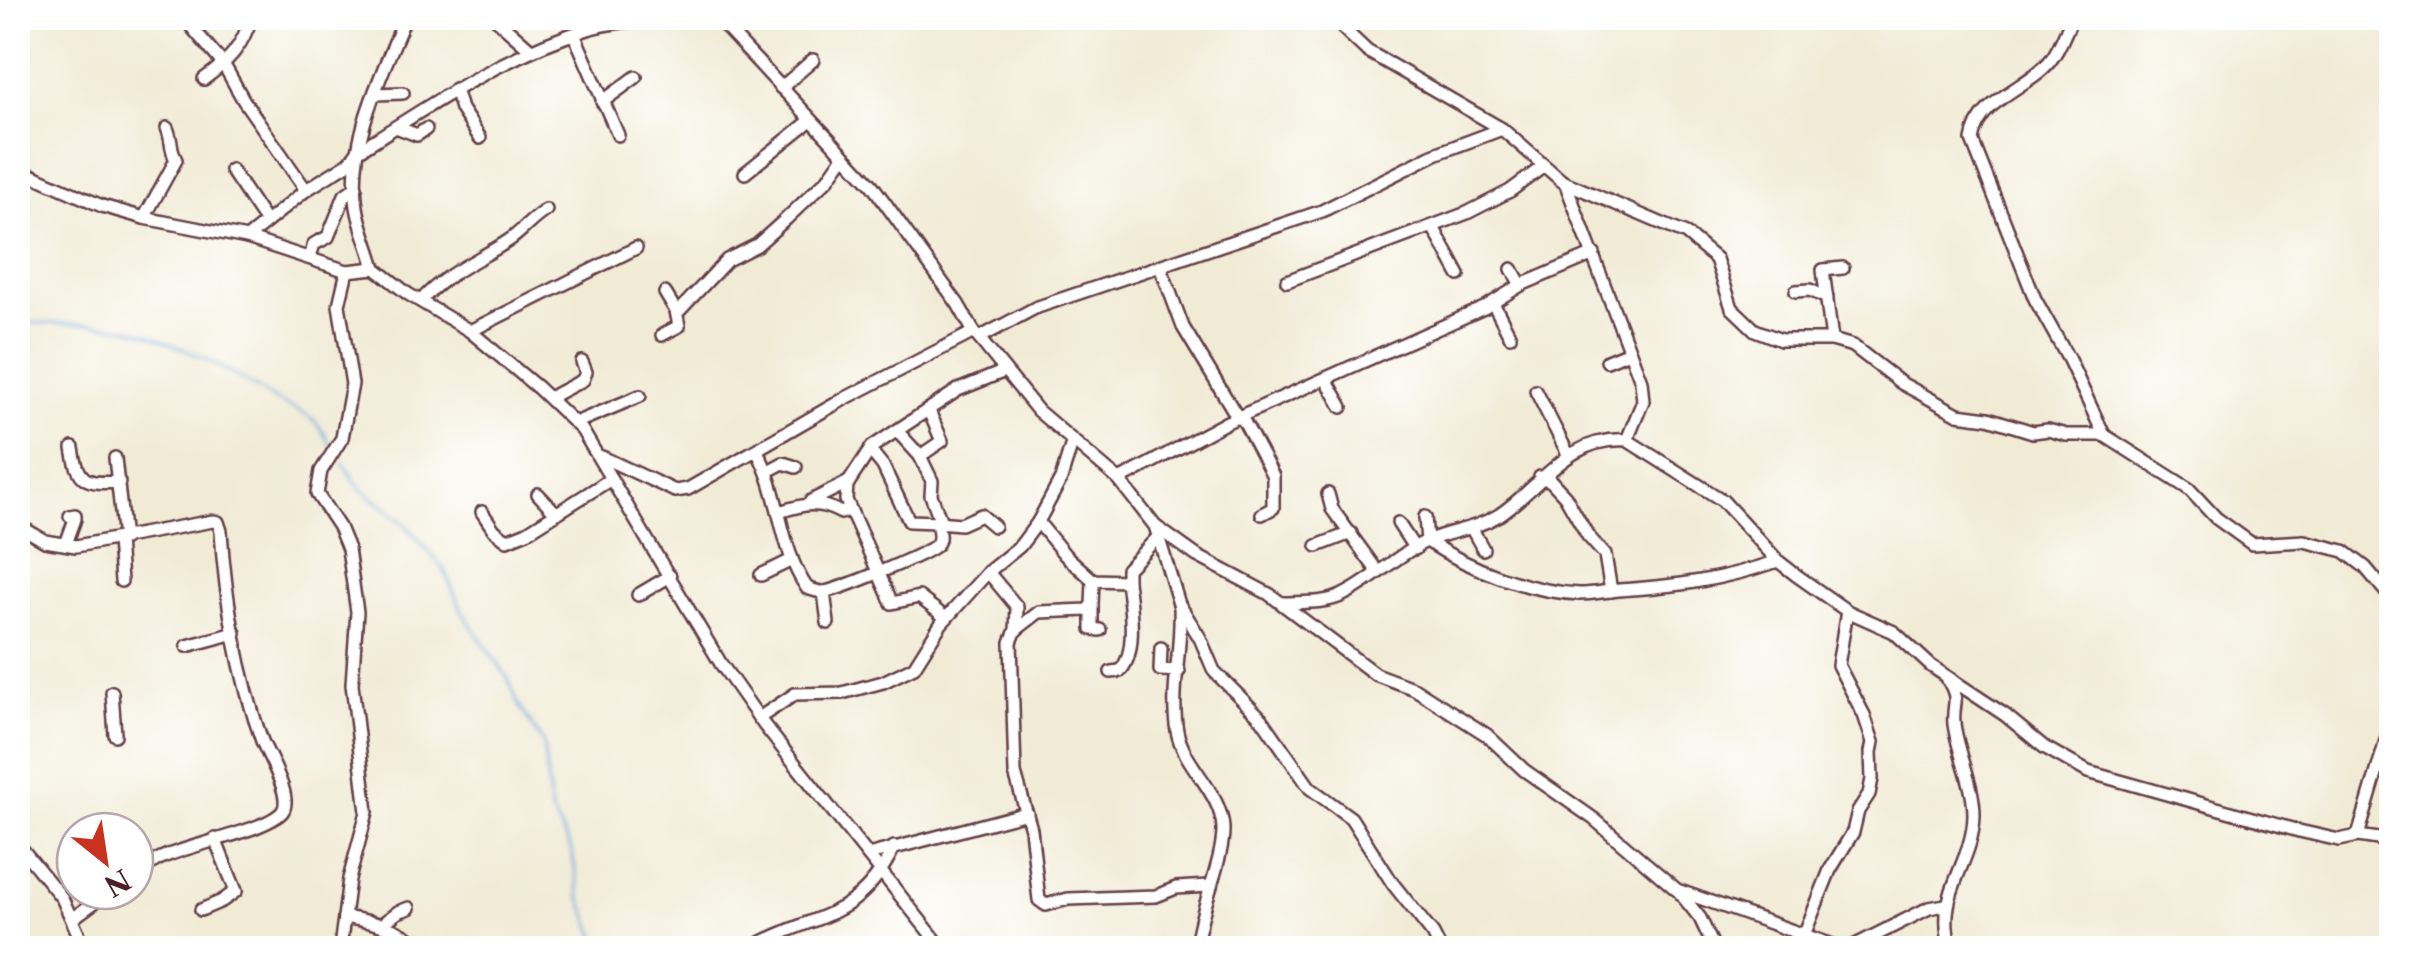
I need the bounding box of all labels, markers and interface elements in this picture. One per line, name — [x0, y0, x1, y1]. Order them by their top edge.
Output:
north arrow — [55, 811, 155, 911]
text: N — [98, 862, 137, 903]

